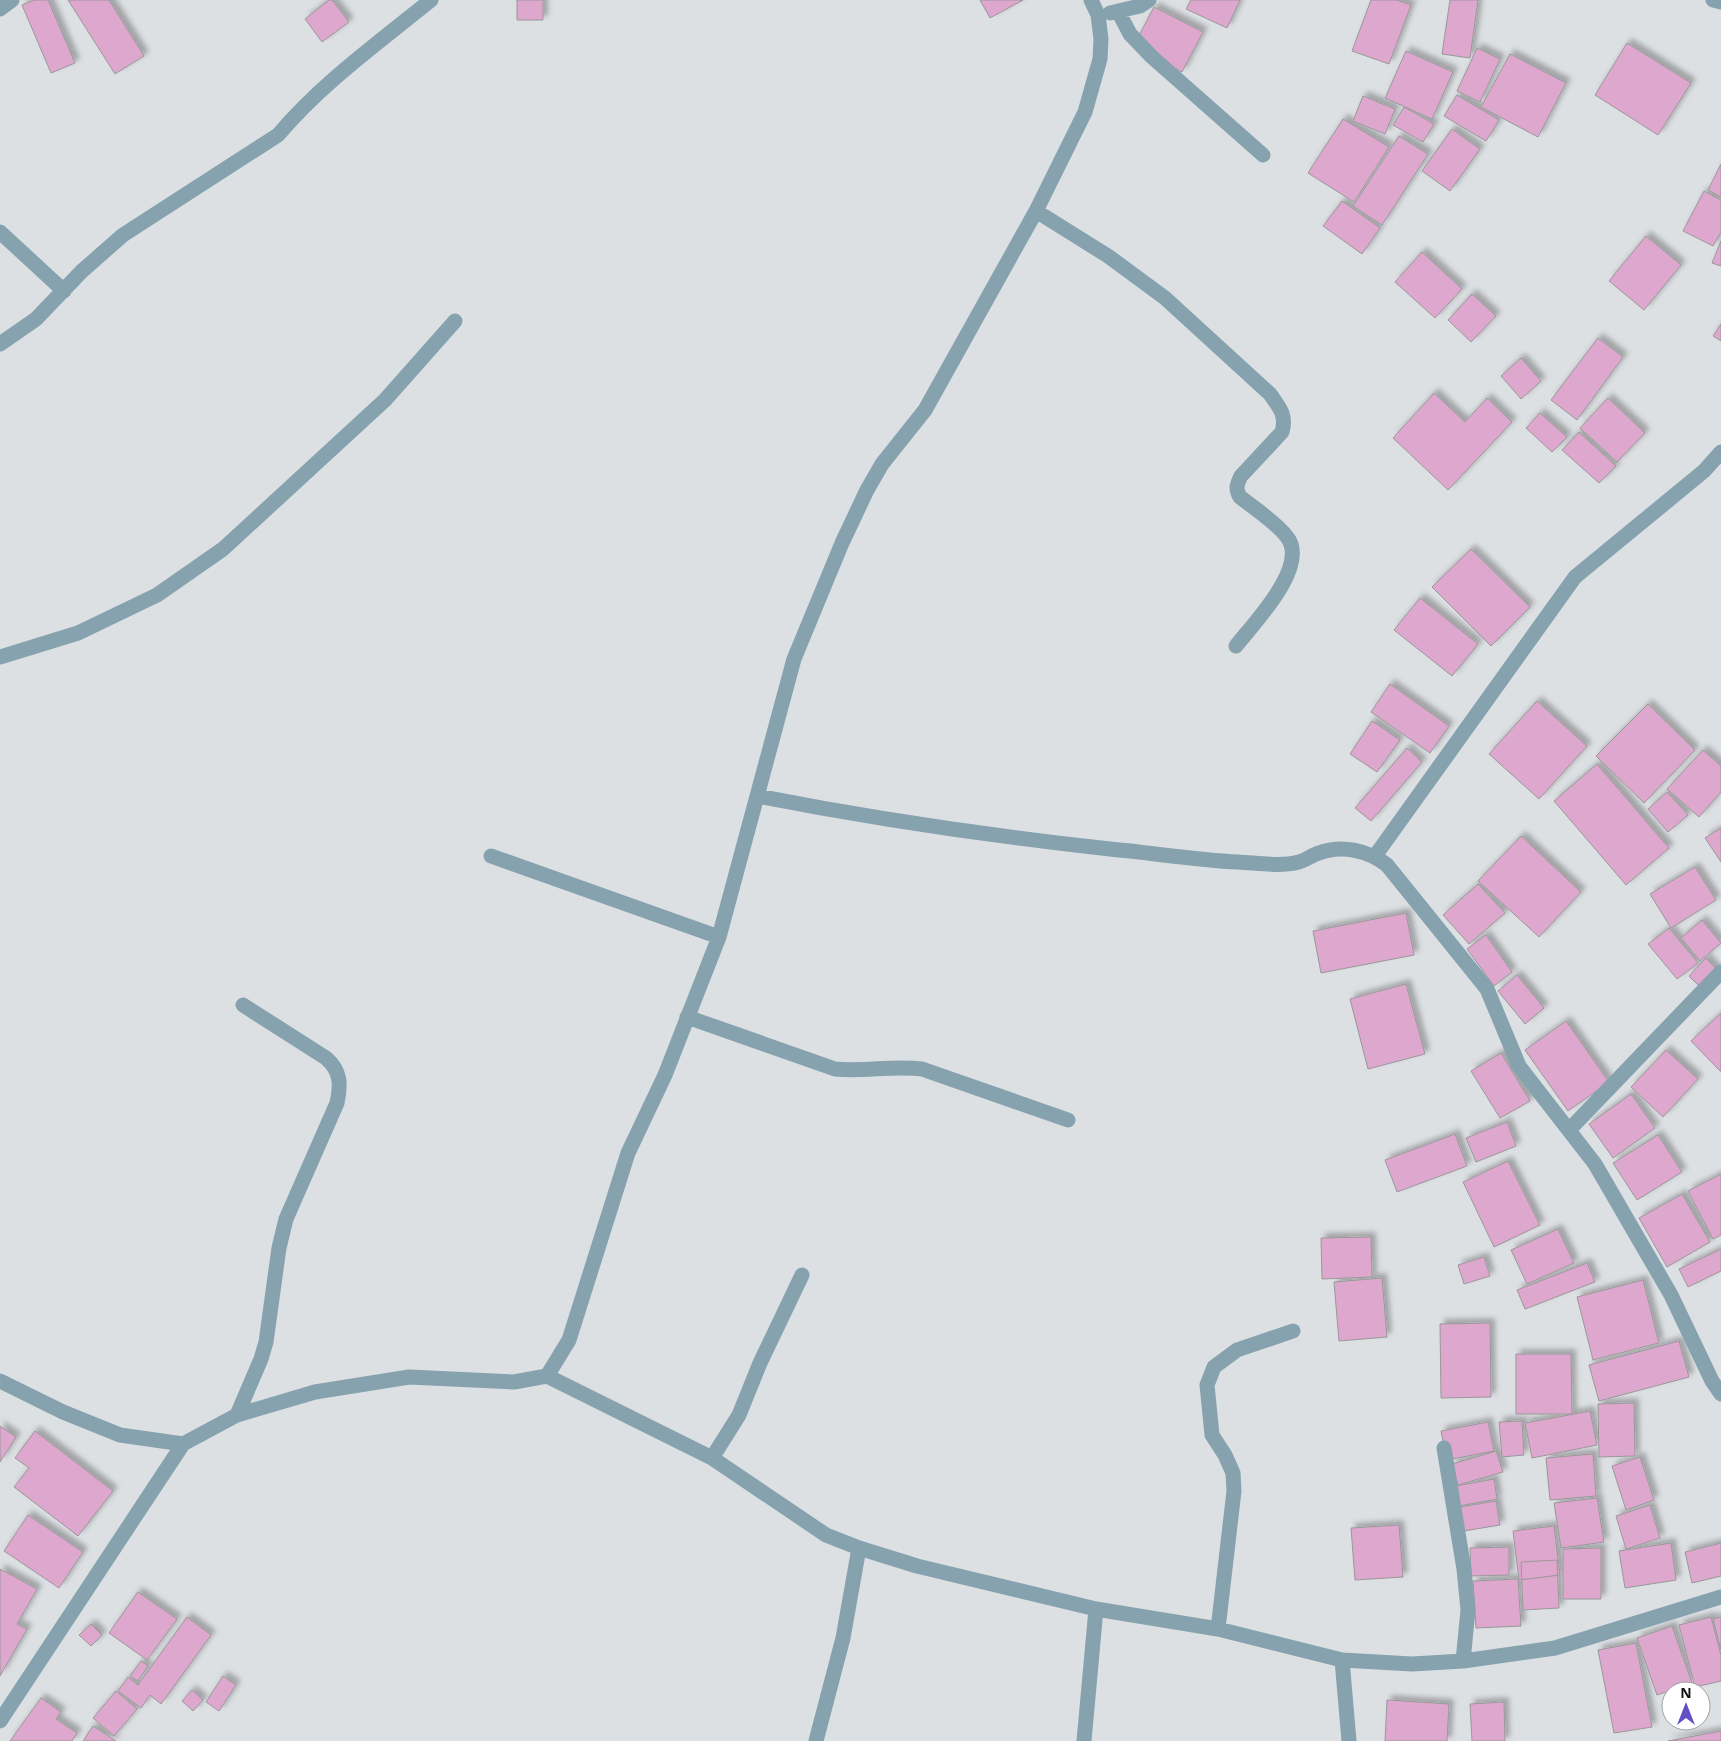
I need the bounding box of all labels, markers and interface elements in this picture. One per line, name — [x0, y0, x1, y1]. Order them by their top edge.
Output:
north arrow — [1661, 1681, 1711, 1731]
text: N — [1680, 1683, 1692, 1702]

